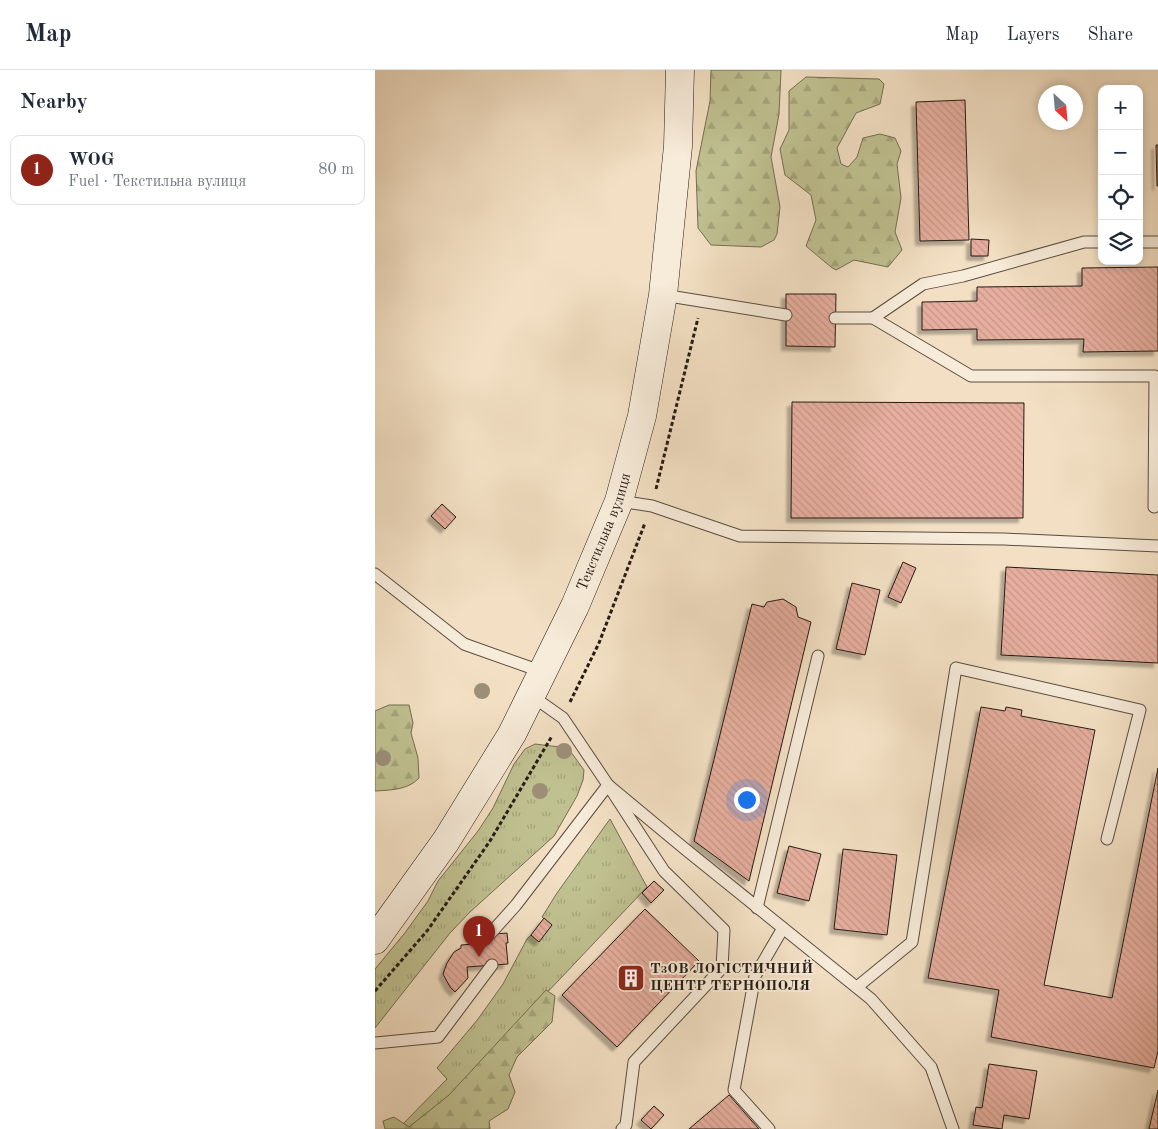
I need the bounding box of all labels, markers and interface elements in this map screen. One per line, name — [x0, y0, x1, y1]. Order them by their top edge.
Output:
text: Map — [25, 23, 72, 47]
text: Map — [945, 26, 979, 44]
text: Layers — [1007, 26, 1059, 44]
text: Share — [1087, 26, 1133, 44]
north arrow — [1038, 85, 1083, 130]
map controls — [1098, 85, 1143, 265]
button: + — [1098, 85, 1143, 130]
text: Nearby — [20, 92, 88, 113]
button: − — [1098, 130, 1143, 175]
text: WOG — [68, 151, 114, 170]
text: 1 — [32, 162, 42, 178]
text: 80 m — [318, 162, 354, 178]
text: Fuel · Текстильна вулиця — [68, 174, 246, 190]
button: locate — [1098, 175, 1143, 220]
button: layers — [1098, 220, 1143, 265]
street label: Текстильна вулиця — [575, 471, 634, 593]
your location — [734, 787, 760, 813]
pin: 1 — [463, 916, 495, 957]
place label: ТзОВ ЛОГІСТИЧНИЙ ЦЕНТР ТЕРНОПОЛЯ — [650, 959, 813, 994]
building icon: ТзОВ ЛОГІСТИЧНИЙ ЦЕНТР ТЕРНОПОЛЯ — [616, 963, 646, 993]

